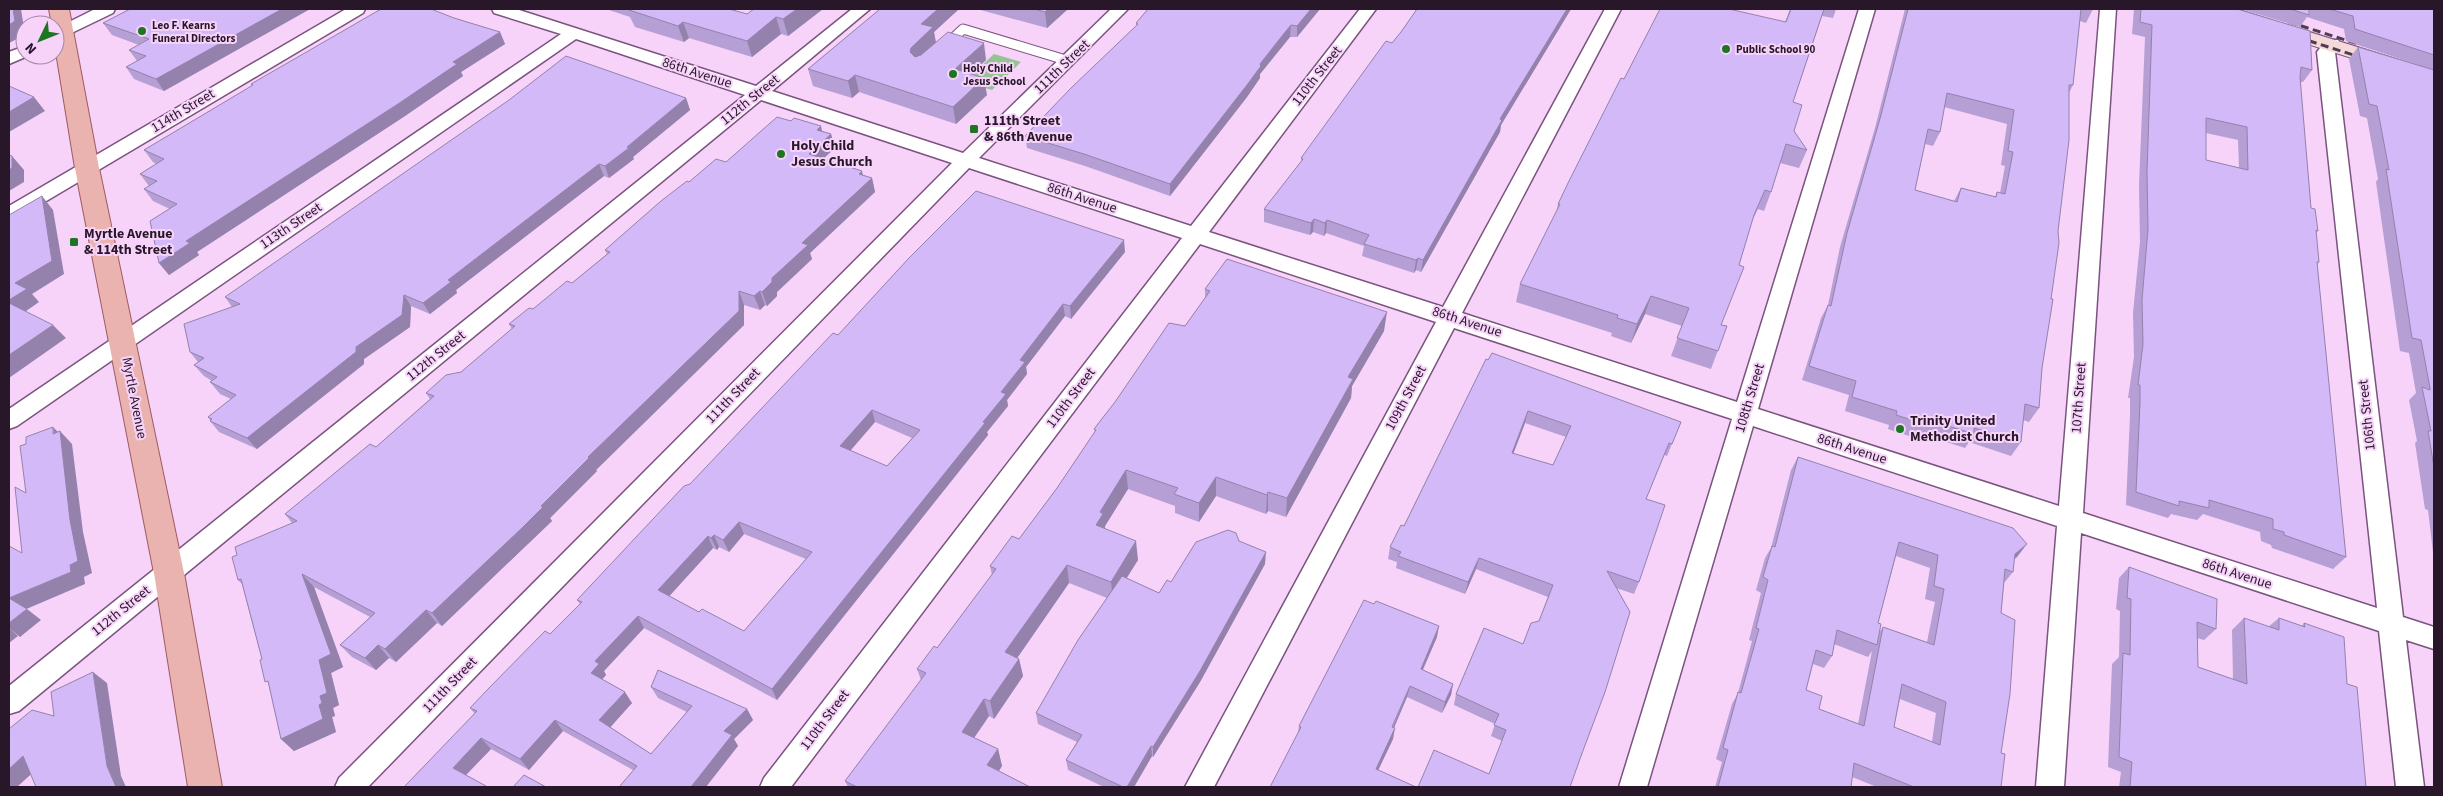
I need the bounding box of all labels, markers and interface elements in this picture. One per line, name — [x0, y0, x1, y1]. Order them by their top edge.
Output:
north arrow — [15, 15, 65, 65]
place label: Leo F. Kearns Funeral Directors — [152, 18, 235, 46]
marker: Leo F. Kearns Funeral Directors — [136, 25, 148, 37]
street label: 111th Street — [1029, 35, 1095, 99]
text: N — [21, 38, 42, 58]
street label: 110th Street — [1287, 42, 1347, 110]
place label: Public School 90 — [1736, 42, 1816, 57]
marker: Public School 90 — [1720, 43, 1732, 55]
street label: 86th Avenue — [660, 52, 734, 94]
place label: Holy Child Jesus School — [963, 61, 1026, 89]
marker: Holy Child Jesus School — [947, 68, 959, 80]
street label: 112th Street — [716, 70, 784, 130]
street label: 114th Street — [147, 84, 219, 138]
place label: 111th Street & 86th Avenue — [984, 111, 1073, 147]
marker: 111th Street & 86th Avenue — [968, 123, 980, 135]
place label: Holy Child Jesus Church — [791, 136, 873, 172]
marker: Holy Child Jesus Church — [775, 148, 787, 160]
street label: 86th Avenue — [1045, 177, 1119, 219]
street label: 113th Street — [256, 198, 326, 254]
place label: Myrtle Avenue & 114th Street — [84, 224, 173, 260]
marker: Myrtle Avenue & 114th Street — [68, 236, 80, 248]
street label: 86th Avenue — [1430, 301, 1504, 343]
street label: 112th Street — [402, 326, 470, 386]
street label: Myrtle Avenue — [116, 355, 152, 441]
street label: 108th Street — [1730, 361, 1770, 435]
street label: 109th Street — [1380, 362, 1432, 434]
street label: 107th Street — [2067, 362, 2091, 434]
street label: 111th Street — [701, 363, 765, 429]
street label: 110th Street — [1042, 363, 1101, 432]
street label: 106th Street — [2353, 378, 2381, 451]
place label: Trinity United Methodist Church — [1910, 411, 2019, 447]
marker: Trinity United Methodist Church — [1894, 423, 1906, 435]
street label: 86th Avenue — [1815, 428, 1889, 470]
street label: 86th Avenue — [2200, 553, 2274, 595]
street label: 112th Street — [87, 581, 155, 641]
street label: 111th Street — [418, 652, 482, 718]
street label: 110th Street — [796, 685, 855, 754]

